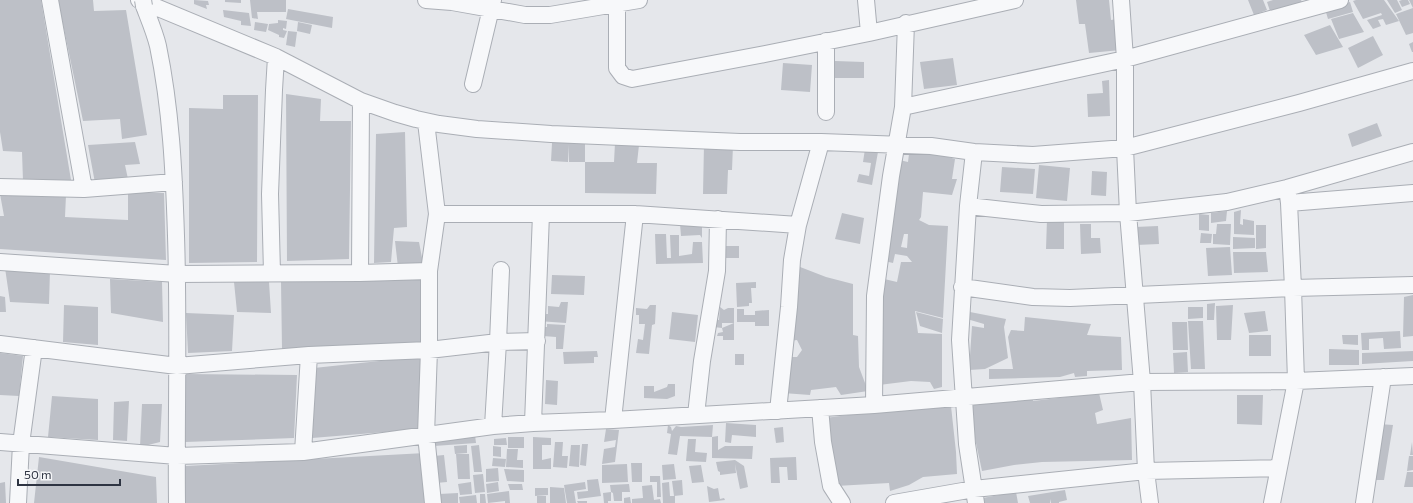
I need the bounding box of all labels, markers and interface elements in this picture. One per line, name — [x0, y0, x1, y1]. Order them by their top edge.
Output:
scale bar — [18, 461, 120, 487]
text: 50 m — [24, 467, 52, 481]

